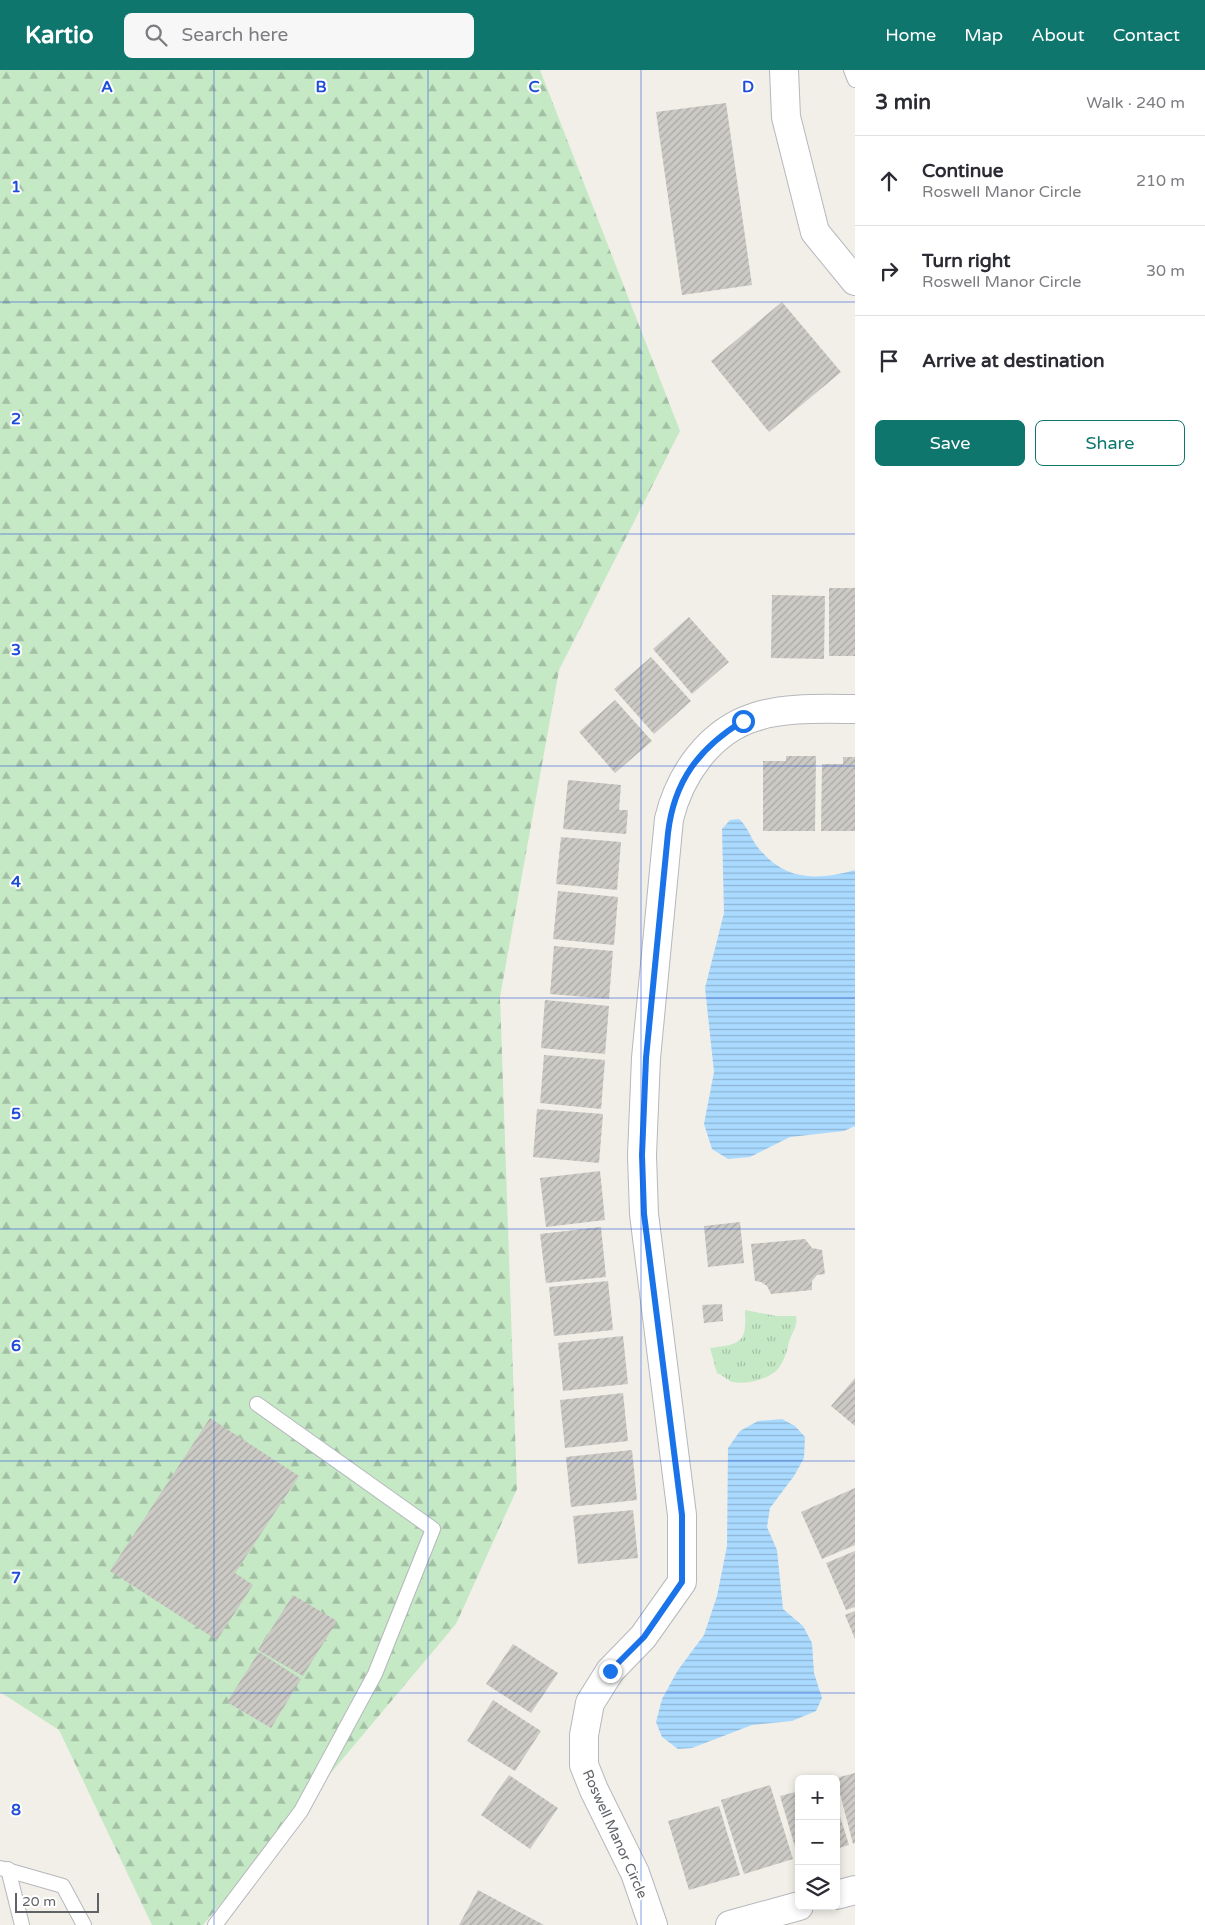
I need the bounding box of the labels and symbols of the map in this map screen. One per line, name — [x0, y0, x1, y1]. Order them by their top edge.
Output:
text: A — [101, 77, 113, 97]
text: B — [315, 77, 327, 97]
text: C — [528, 77, 540, 97]
text: D — [742, 77, 754, 97]
text: 1 — [11, 177, 21, 197]
text: 2 — [11, 409, 21, 429]
text: 3 — [11, 640, 21, 660]
route start — [732, 710, 755, 733]
text: 4 — [11, 872, 21, 892]
text: 5 — [11, 1104, 21, 1124]
text: 6 — [11, 1336, 21, 1356]
text: 7 — [11, 1568, 21, 1588]
route end — [599, 1660, 622, 1683]
street label: Roswell Manor Circle — [579, 1767, 651, 1901]
text: 8 — [11, 1800, 21, 1820]
scale bar — [15, 1890, 99, 1913]

